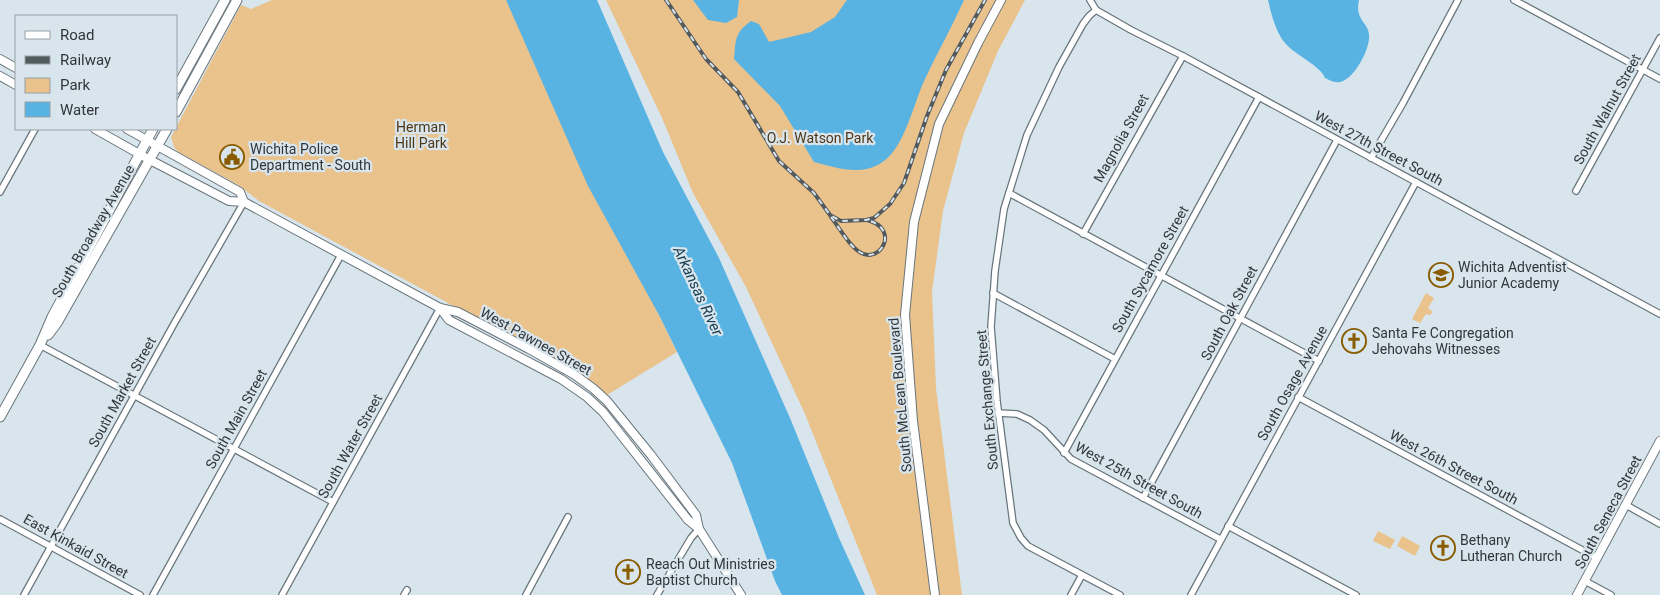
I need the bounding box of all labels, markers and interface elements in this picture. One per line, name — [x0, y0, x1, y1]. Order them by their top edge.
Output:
legend — [15, 15, 178, 130]
text: Road — [60, 26, 94, 44]
text: Railway — [60, 51, 111, 69]
street label: South Walnut Street — [1570, 51, 1644, 167]
text: Park — [60, 76, 91, 94]
street label: Magnolia Street — [1090, 91, 1152, 185]
text: Water — [60, 101, 99, 119]
street label: West 27th Street South — [1312, 107, 1446, 189]
park label: Herman Hill Park — [395, 119, 448, 151]
park label: O.J. Watson Park — [767, 130, 874, 146]
place label: Wichita Police Department - South — [250, 141, 371, 173]
public building icon: Wichita Police Department - South — [219, 144, 245, 170]
street label: South Broadway Avenue — [48, 162, 138, 300]
street label: South Sycamore Street — [1109, 203, 1192, 335]
water label: Arkansas River — [669, 243, 727, 339]
place label: Wichita Adventist Junior Academy — [1458, 259, 1567, 291]
school or university icon: Wichita Adventist Junior Academy — [1428, 262, 1454, 288]
street label: South Oak Street — [1197, 263, 1261, 363]
street label: West Pawnee Street — [478, 304, 595, 378]
street label: South McLean Boulevard — [885, 317, 915, 473]
street label: South Osage Avenue — [1254, 323, 1330, 443]
place label: Santa Fe Congregation Jehovahs Witnesses — [1372, 325, 1514, 357]
church icon: Santa Fe Congregation Jehovahs Witnesses — [1341, 328, 1367, 354]
street label: South Exchange Street — [973, 329, 1001, 471]
street label: South Market Street — [85, 334, 159, 450]
street label: South Main Street — [202, 366, 270, 471]
street label: South Water Street — [315, 391, 385, 501]
street label: West 26th Street South — [1387, 426, 1521, 508]
street label: West 25th Street South — [1073, 438, 1205, 522]
street label: South Seneca Street — [1571, 452, 1645, 571]
street label: East Kinkaid Street — [21, 511, 131, 582]
place label: Bethany Lutheran Church — [1460, 532, 1562, 564]
church icon: Bethany Lutheran Church — [1430, 535, 1456, 561]
place label: Reach Out Ministries Baptist Church — [646, 556, 775, 588]
church icon: Reach Out Ministries Baptist Church — [615, 559, 641, 585]

